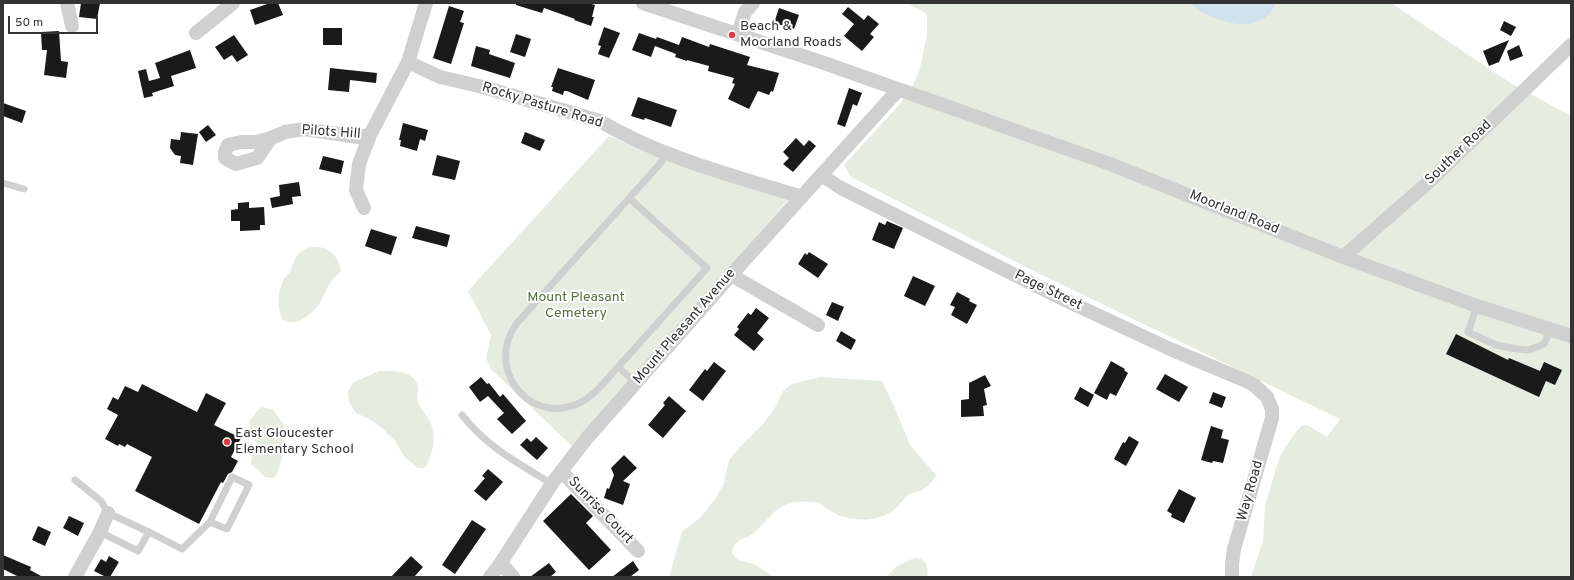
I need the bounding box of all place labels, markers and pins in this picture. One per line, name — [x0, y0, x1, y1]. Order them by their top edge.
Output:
place label: Beach & Moorland Roads — [740, 19, 842, 52]
marker: Beach & Moorland Roads — [727, 30, 737, 40]
place label: East Gloucester Elementary School — [235, 426, 354, 458]
marker: East Gloucester Elementary School — [222, 437, 232, 447]

